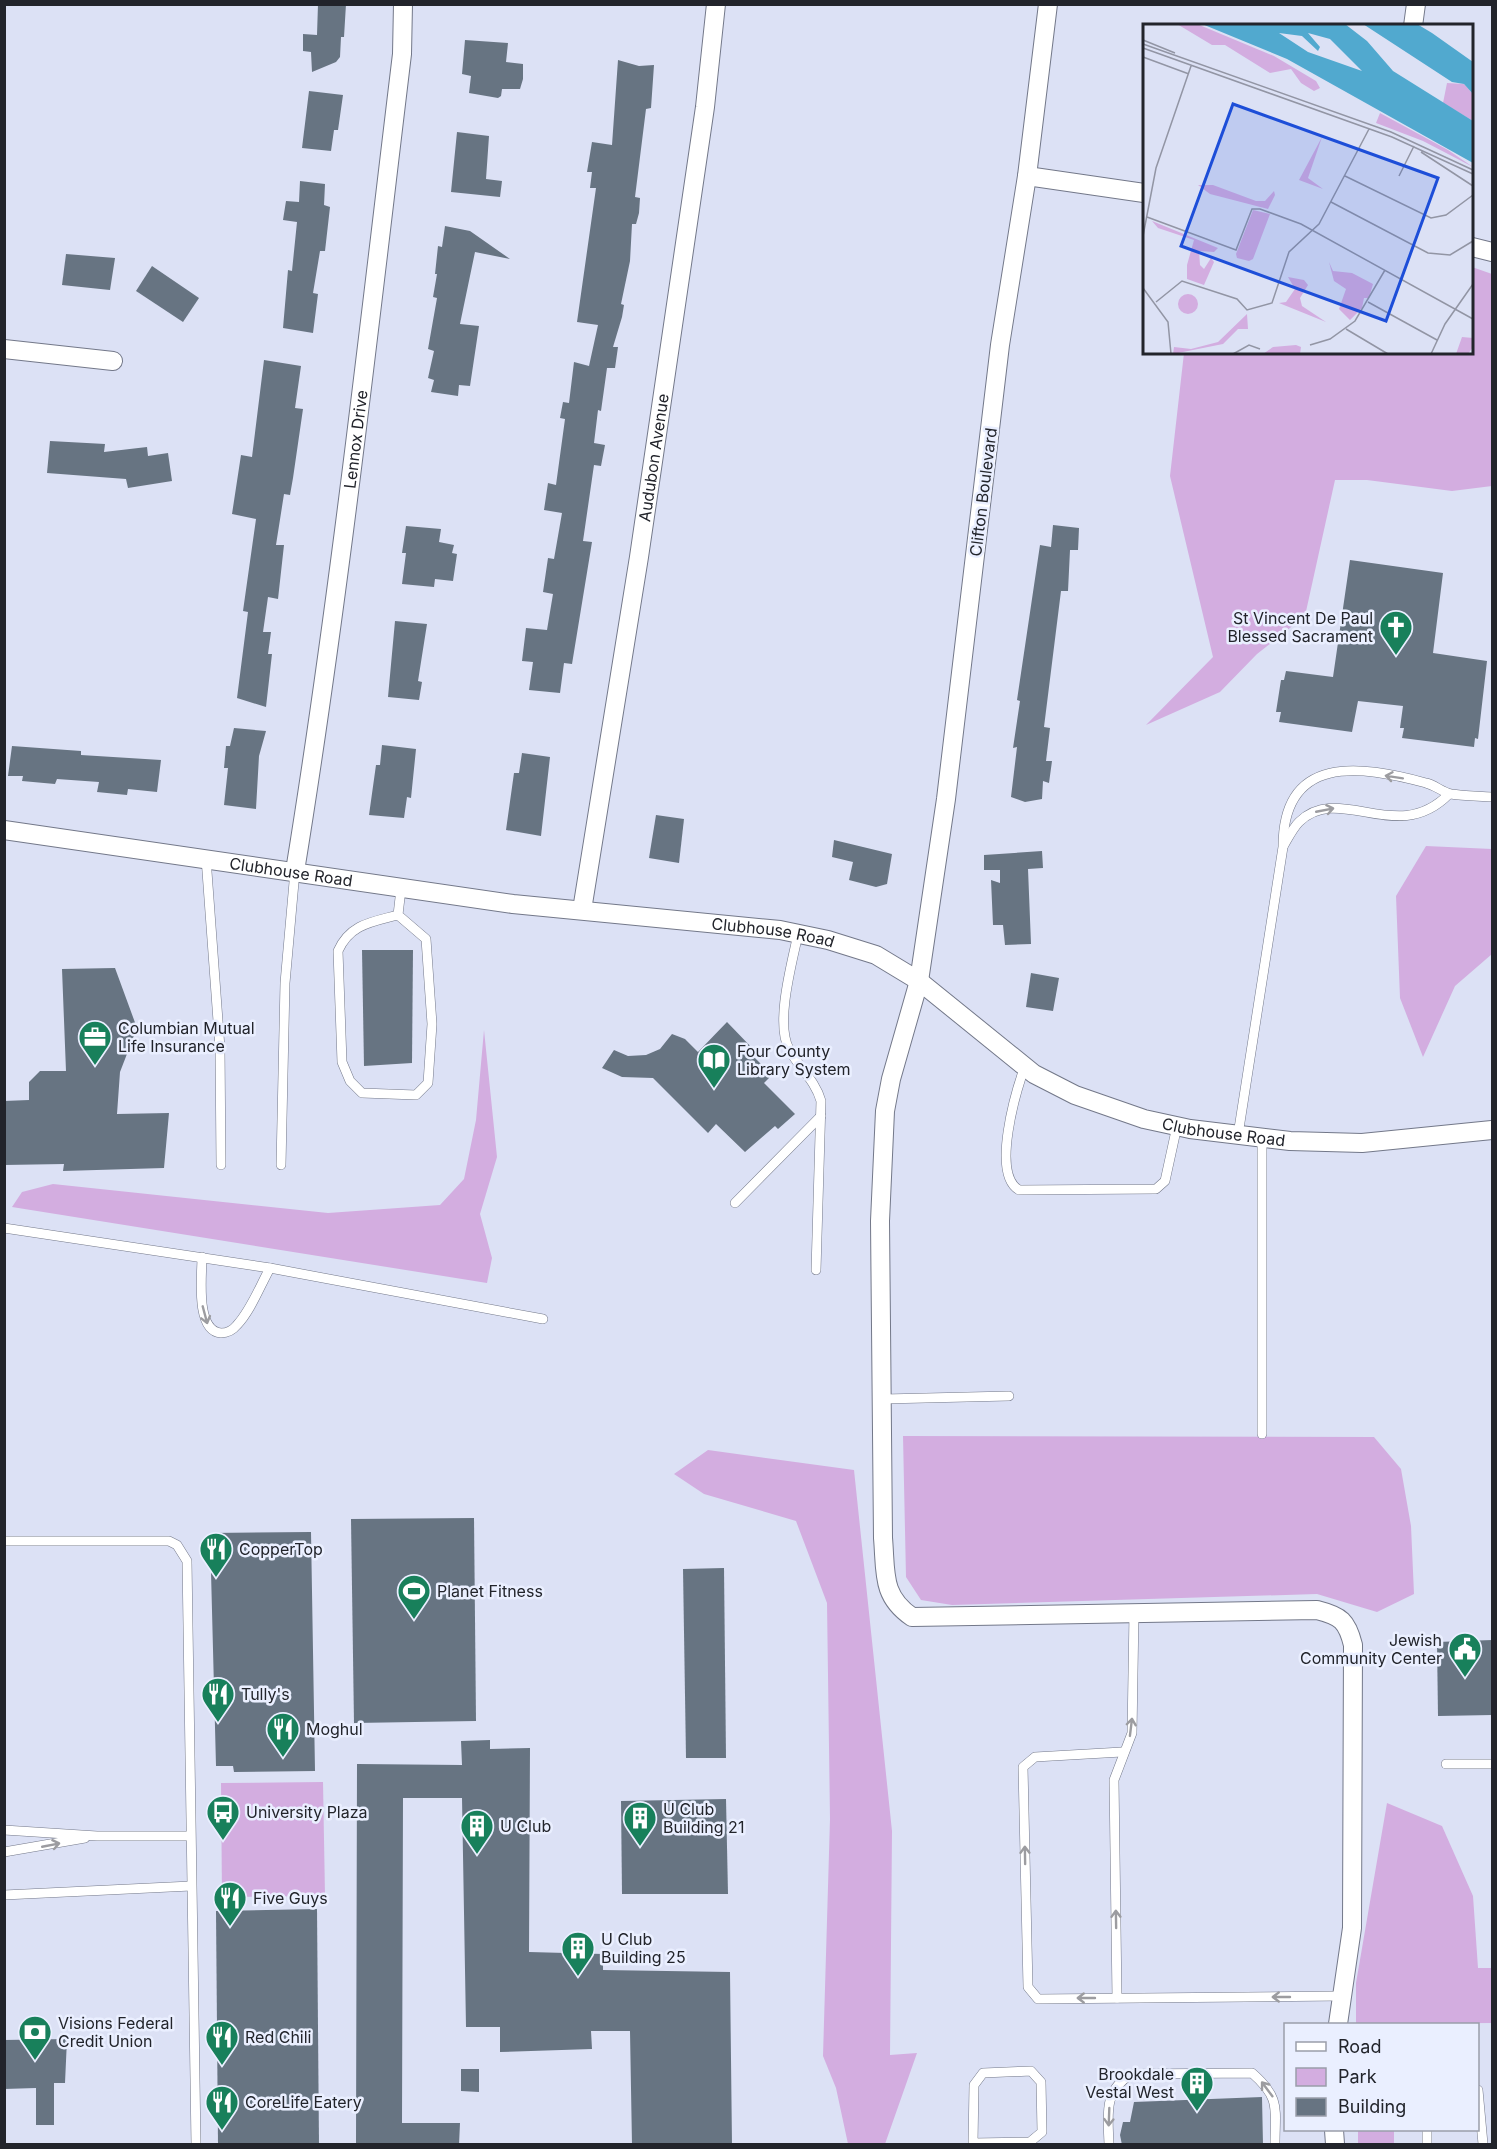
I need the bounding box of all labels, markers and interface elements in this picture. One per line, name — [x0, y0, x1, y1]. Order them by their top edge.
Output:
inset map — [1143, 24, 1473, 354]
street label: Lennox Drive — [340, 389, 372, 490]
street label: Audubon Avenue — [634, 392, 673, 523]
street label: Clifton Boulevard — [965, 427, 1001, 557]
place label: St Vincent De Paul Blessed Sacrament — [1227, 608, 1373, 646]
church icon: St Vincent De Paul Blessed Sacrament — [1378, 609, 1414, 656]
one-way arrow — [1385, 771, 1404, 782]
one-way arrow — [1315, 805, 1334, 816]
street label: Clubhouse Road — [228, 853, 354, 891]
street label: Clubhouse Road — [711, 913, 837, 951]
place label: Columbian Mutual Life Insurance — [118, 1018, 255, 1056]
office icon: Columbian Mutual Life Insurance — [77, 1019, 113, 1066]
place label: Four County Library System — [737, 1041, 851, 1079]
library icon: Four County Library System — [696, 1042, 732, 1089]
street label: Clubhouse Road — [1160, 1113, 1286, 1150]
one-way arrow — [200, 1305, 212, 1324]
restaurant icon: CopperTop — [198, 1531, 234, 1578]
place label: CopperTop — [239, 1539, 323, 1559]
sports icon: Planet Fitness — [396, 1573, 432, 1620]
place label: Planet Fitness — [437, 1581, 543, 1601]
place label: Jewish Community Center — [1300, 1630, 1442, 1668]
public building icon: Jewish Community Center — [1447, 1631, 1483, 1678]
restaurant icon: Tully's — [200, 1676, 236, 1723]
place label: Tully's — [241, 1684, 290, 1704]
restaurant icon: Moghul — [265, 1711, 301, 1758]
one-way arrow — [1125, 1718, 1136, 1737]
place label: Moghul — [306, 1719, 363, 1739]
bus stop icon: University Plaza — [205, 1794, 241, 1841]
place label: U Club Building 21 — [663, 1799, 744, 1837]
building icon: U Club Building 21 — [622, 1800, 658, 1847]
place label: University Plaza — [246, 1802, 368, 1822]
building icon: U Club — [459, 1808, 495, 1855]
place label: U Club — [500, 1816, 551, 1836]
one-way arrow — [41, 1839, 60, 1850]
one-way arrow — [1020, 1846, 1031, 1866]
restaurant icon: Five Guys — [212, 1880, 248, 1927]
place label: Five Guys — [253, 1888, 328, 1908]
one-way arrow — [1110, 1909, 1122, 1929]
place label: U Club Building 25 — [601, 1929, 686, 1967]
building icon: U Club Building 25 — [560, 1930, 596, 1977]
one-way arrow — [1272, 1991, 1292, 2003]
one-way arrow — [1077, 1993, 1097, 2004]
place label: Visions Federal Credit Union — [58, 2013, 173, 2051]
bank icon: Visions Federal Credit Union — [17, 2014, 53, 2061]
restaurant icon: Red Chili — [204, 2019, 240, 2066]
legend — [1284, 2023, 1479, 2131]
place label: Red Chili — [245, 2027, 311, 2047]
text: Road — [1338, 2036, 1381, 2057]
place label: Brookdale Vestal West — [1085, 2064, 1174, 2102]
building icon: Brookdale Vestal West — [1179, 2065, 1215, 2112]
text: Park — [1338, 2066, 1377, 2087]
one-way arrow — [1261, 2081, 1273, 2097]
restaurant icon: CoreLife Eatery — [204, 2084, 240, 2131]
place label: CoreLife Eatery — [245, 2092, 362, 2112]
text: Building — [1338, 2096, 1406, 2117]
one-way arrow — [1103, 2106, 1114, 2126]

